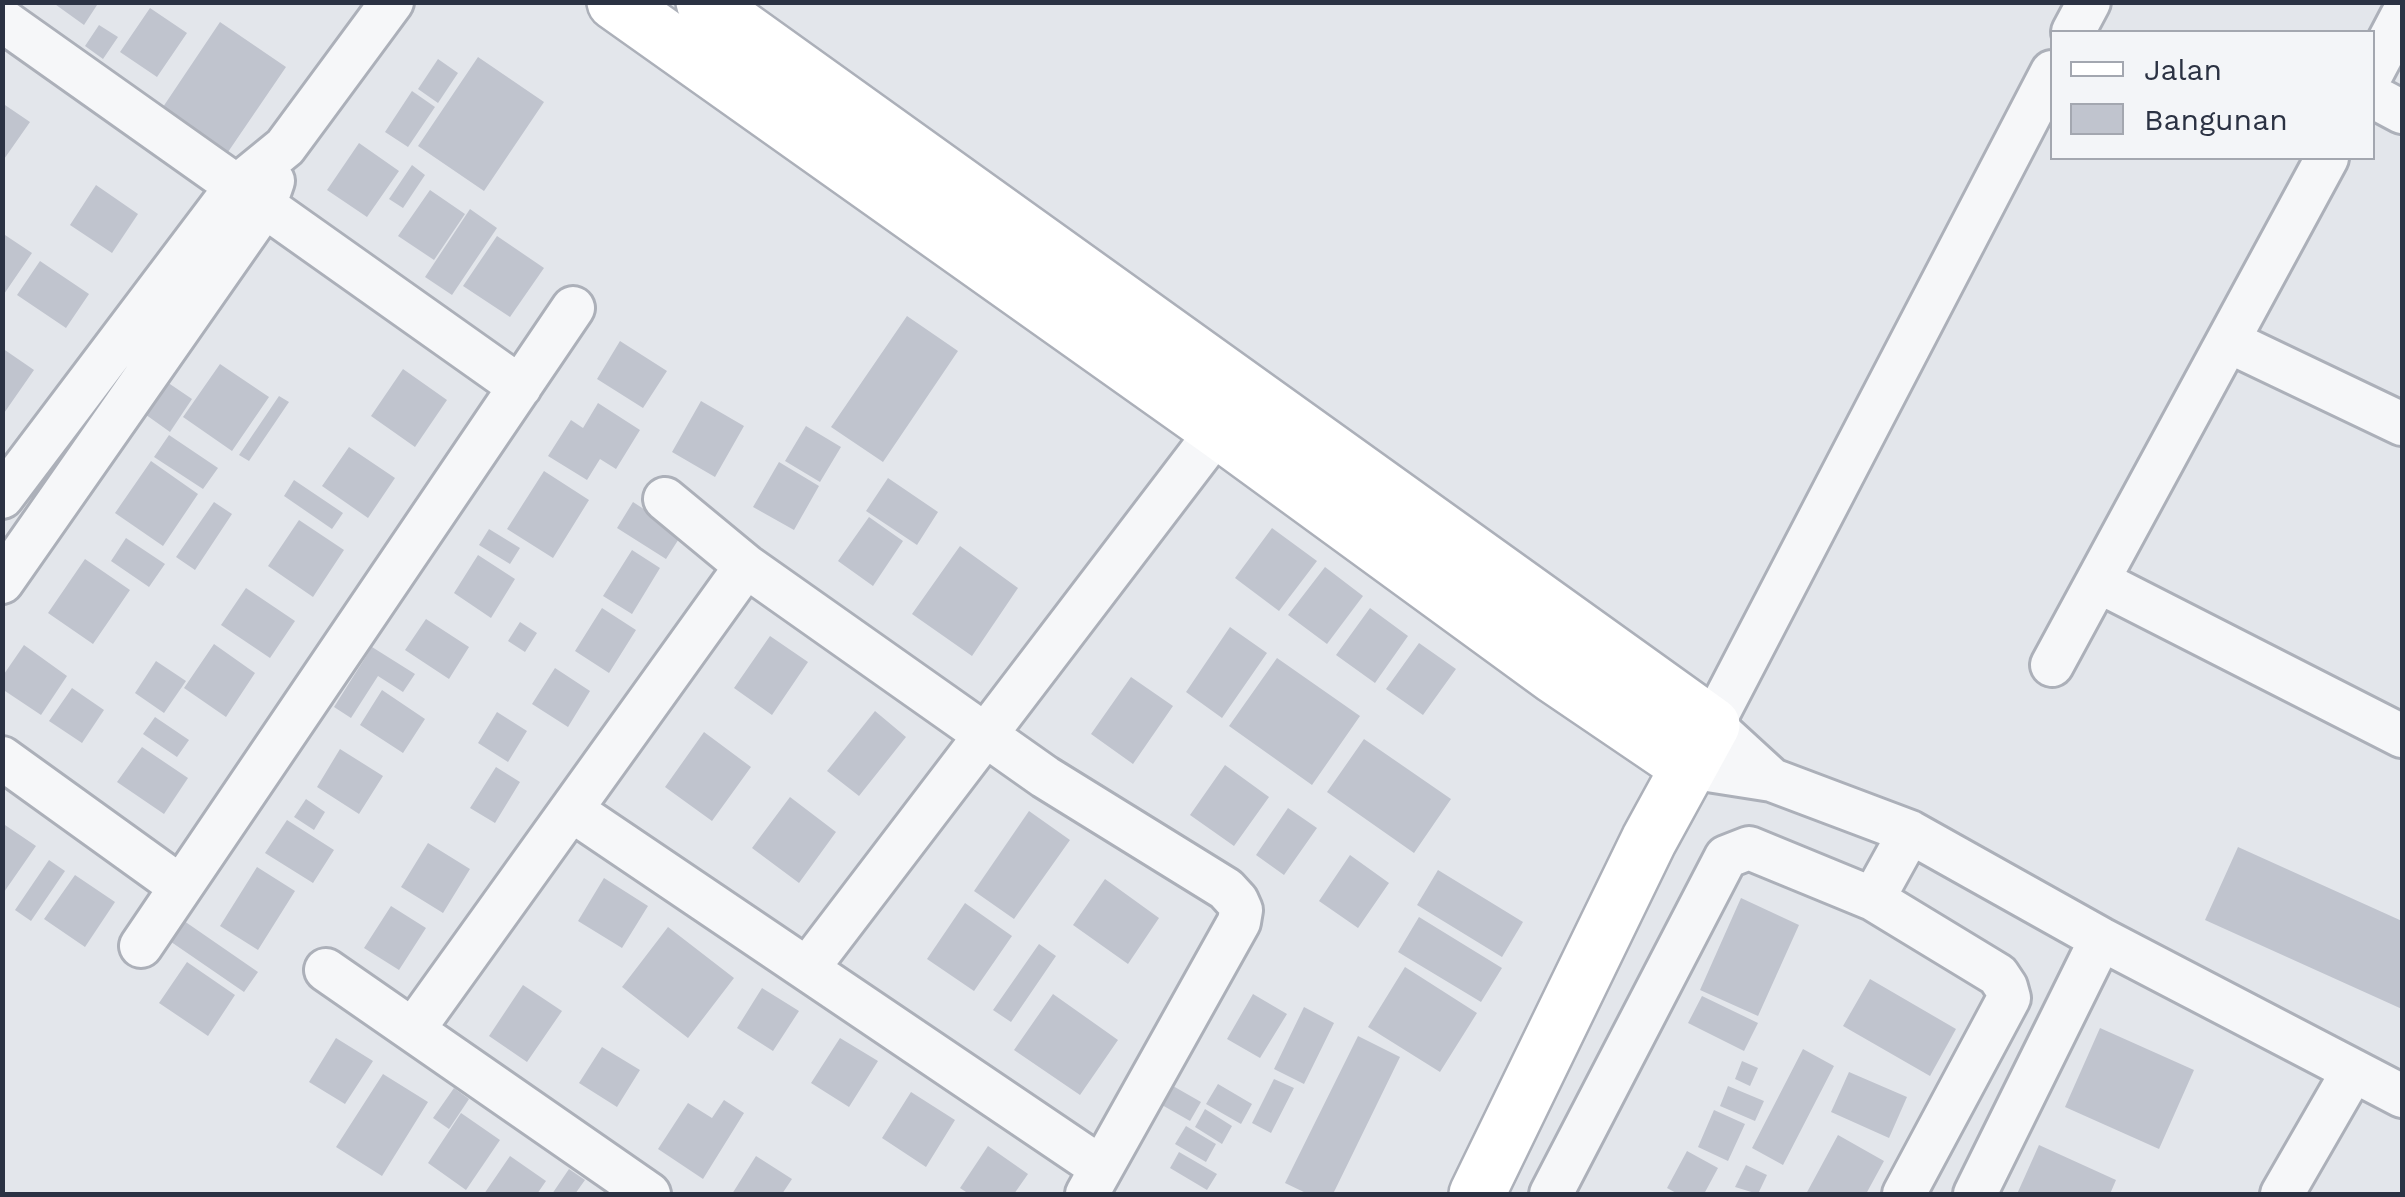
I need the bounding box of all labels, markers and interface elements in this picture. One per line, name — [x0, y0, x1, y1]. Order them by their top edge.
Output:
legend — [2050, 30, 2375, 160]
text: Jalan — [2144, 52, 2222, 87]
text: Bangunan — [2144, 102, 2288, 137]

